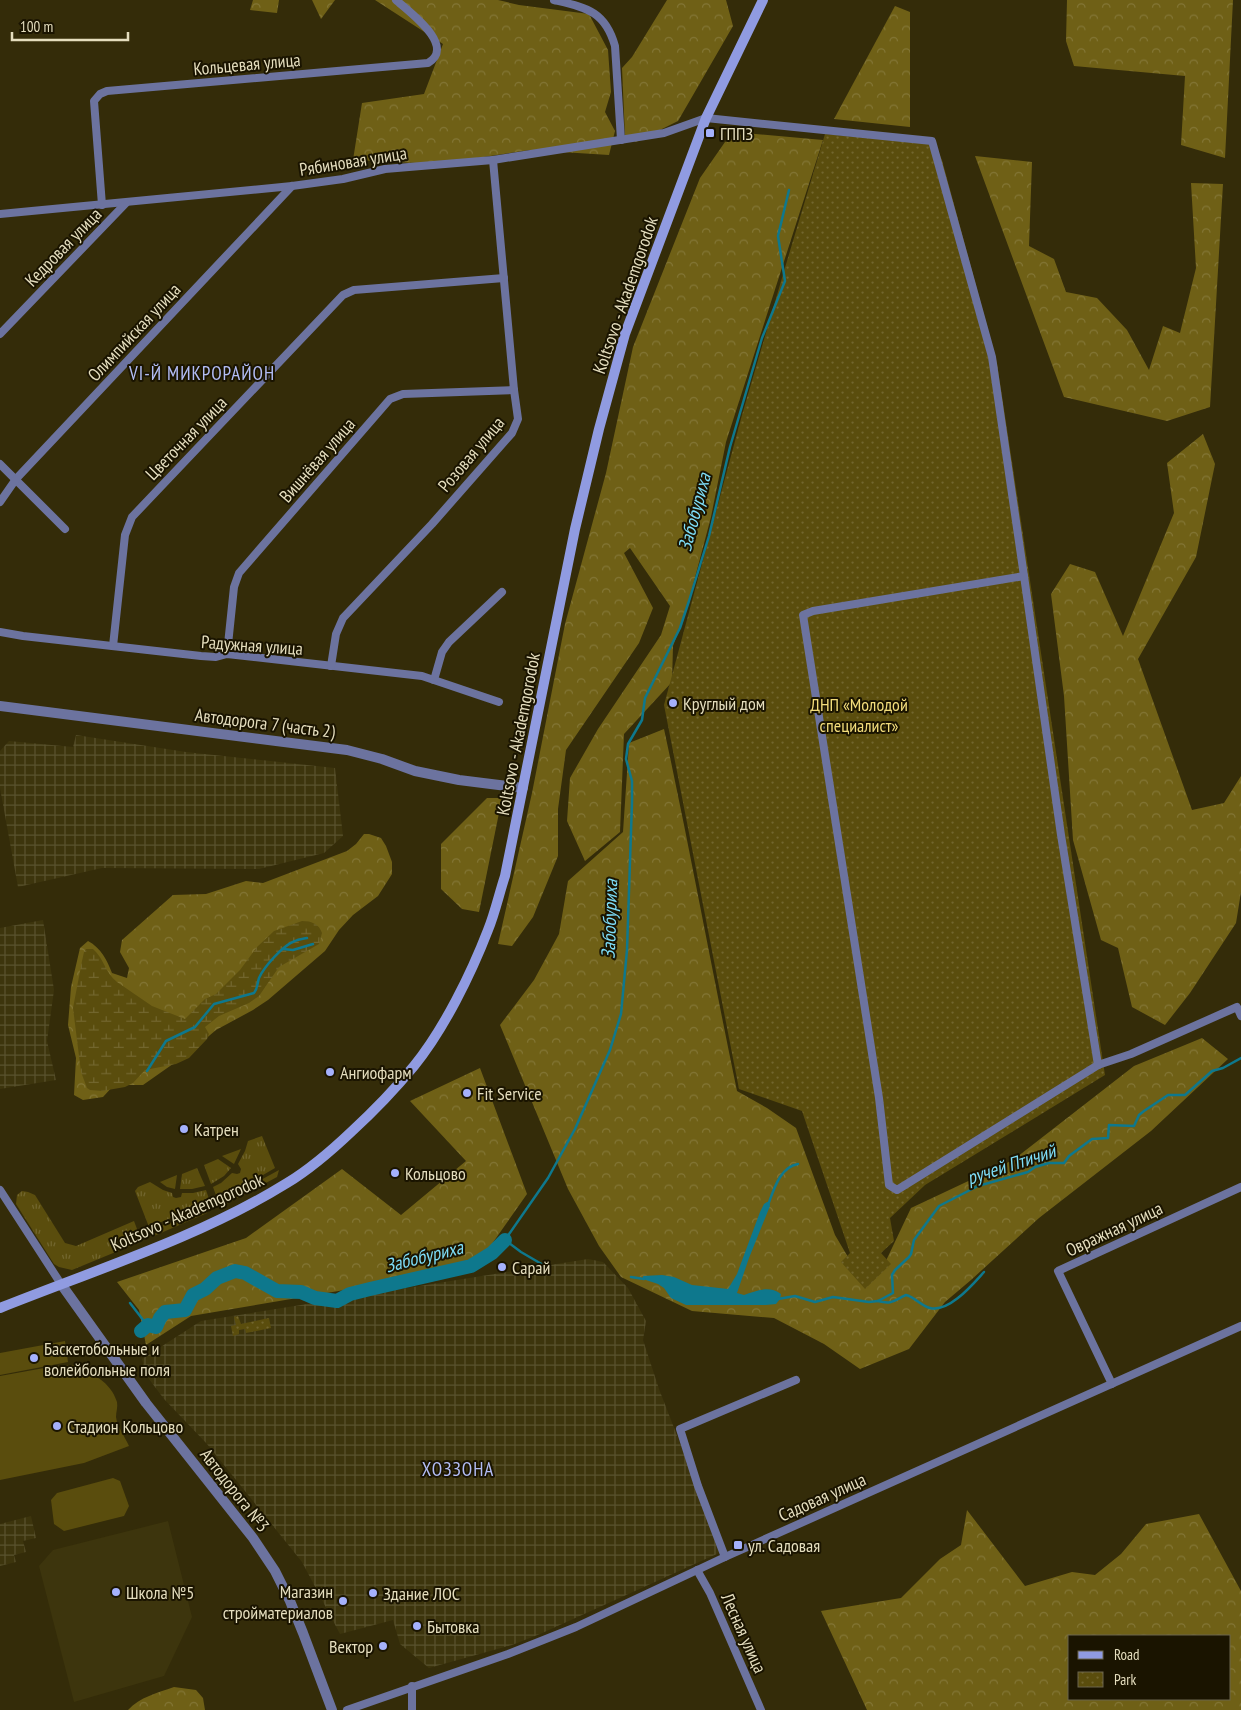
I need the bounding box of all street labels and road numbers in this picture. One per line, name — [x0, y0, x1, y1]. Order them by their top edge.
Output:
street label: Кольцевая улица — [193, 48, 301, 80]
street label: Рябиновая улица — [298, 141, 408, 181]
street label: Кедровая улица — [20, 203, 106, 291]
street label: Koltsovo - Akademgorodok — [587, 213, 663, 377]
street label: Олимпийская улица — [83, 278, 185, 386]
street label: Цветочная улица — [140, 391, 232, 485]
street label: Розовая улица — [433, 412, 509, 496]
street label: Вишнёвая улица — [274, 413, 360, 507]
street label: Радужная улица — [200, 630, 304, 660]
street label: Koltsovo - Akademgorodok — [491, 651, 545, 817]
street label: Автодорога 7 (часть 2) — [194, 703, 337, 743]
street label: Koltsovo - Akademgorodok — [107, 1168, 267, 1256]
street label: Овражная улица — [1062, 1197, 1166, 1261]
street label: Автодорога №3 — [195, 1444, 275, 1536]
street label: Садовая улица — [775, 1468, 869, 1526]
street label: Лесная улица — [716, 1588, 772, 1677]

